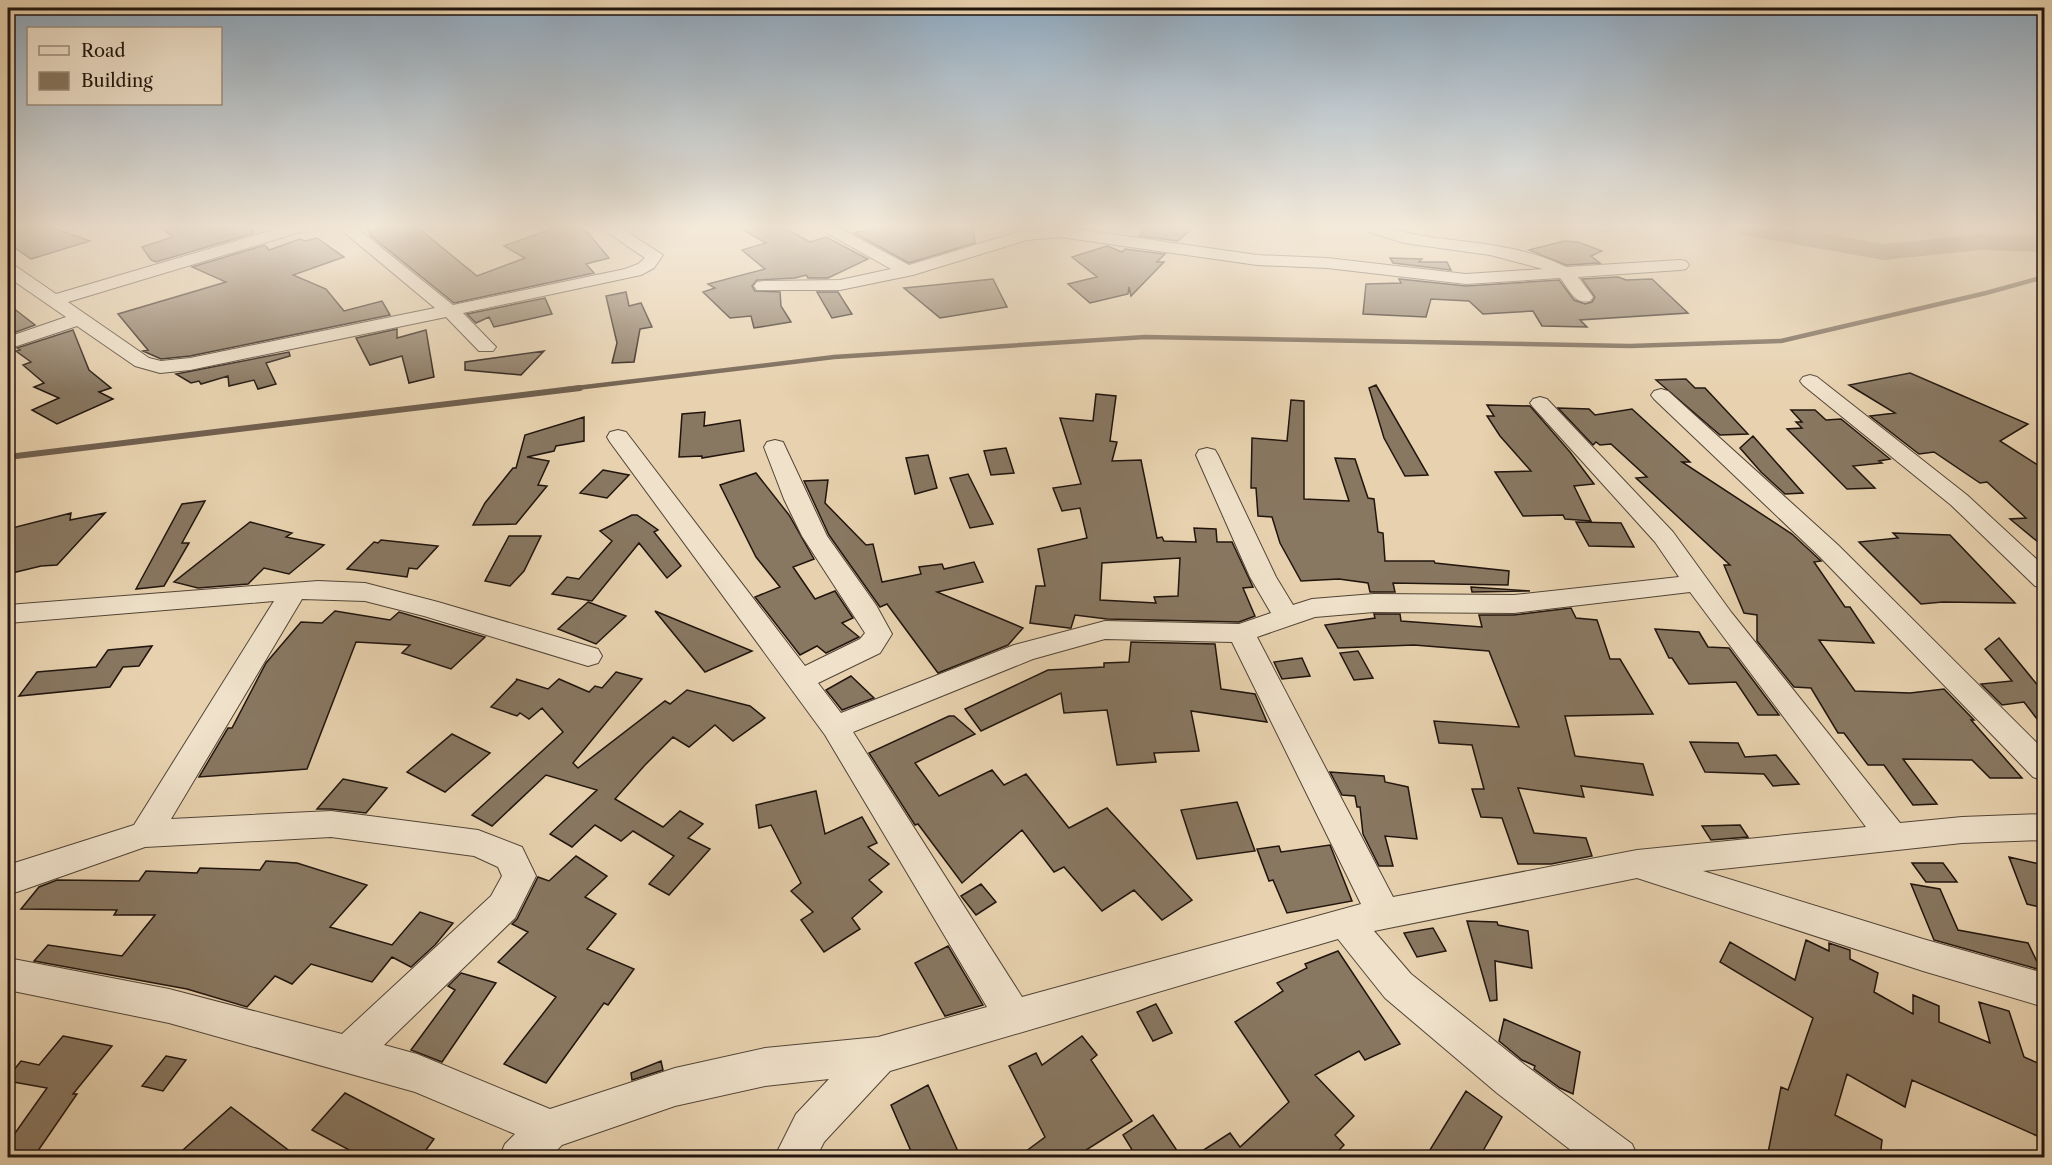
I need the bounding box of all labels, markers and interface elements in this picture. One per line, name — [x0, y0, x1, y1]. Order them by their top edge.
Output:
legend — [27, 27, 222, 105]
text: Road — [81, 40, 126, 62]
text: Building — [81, 70, 153, 92]

